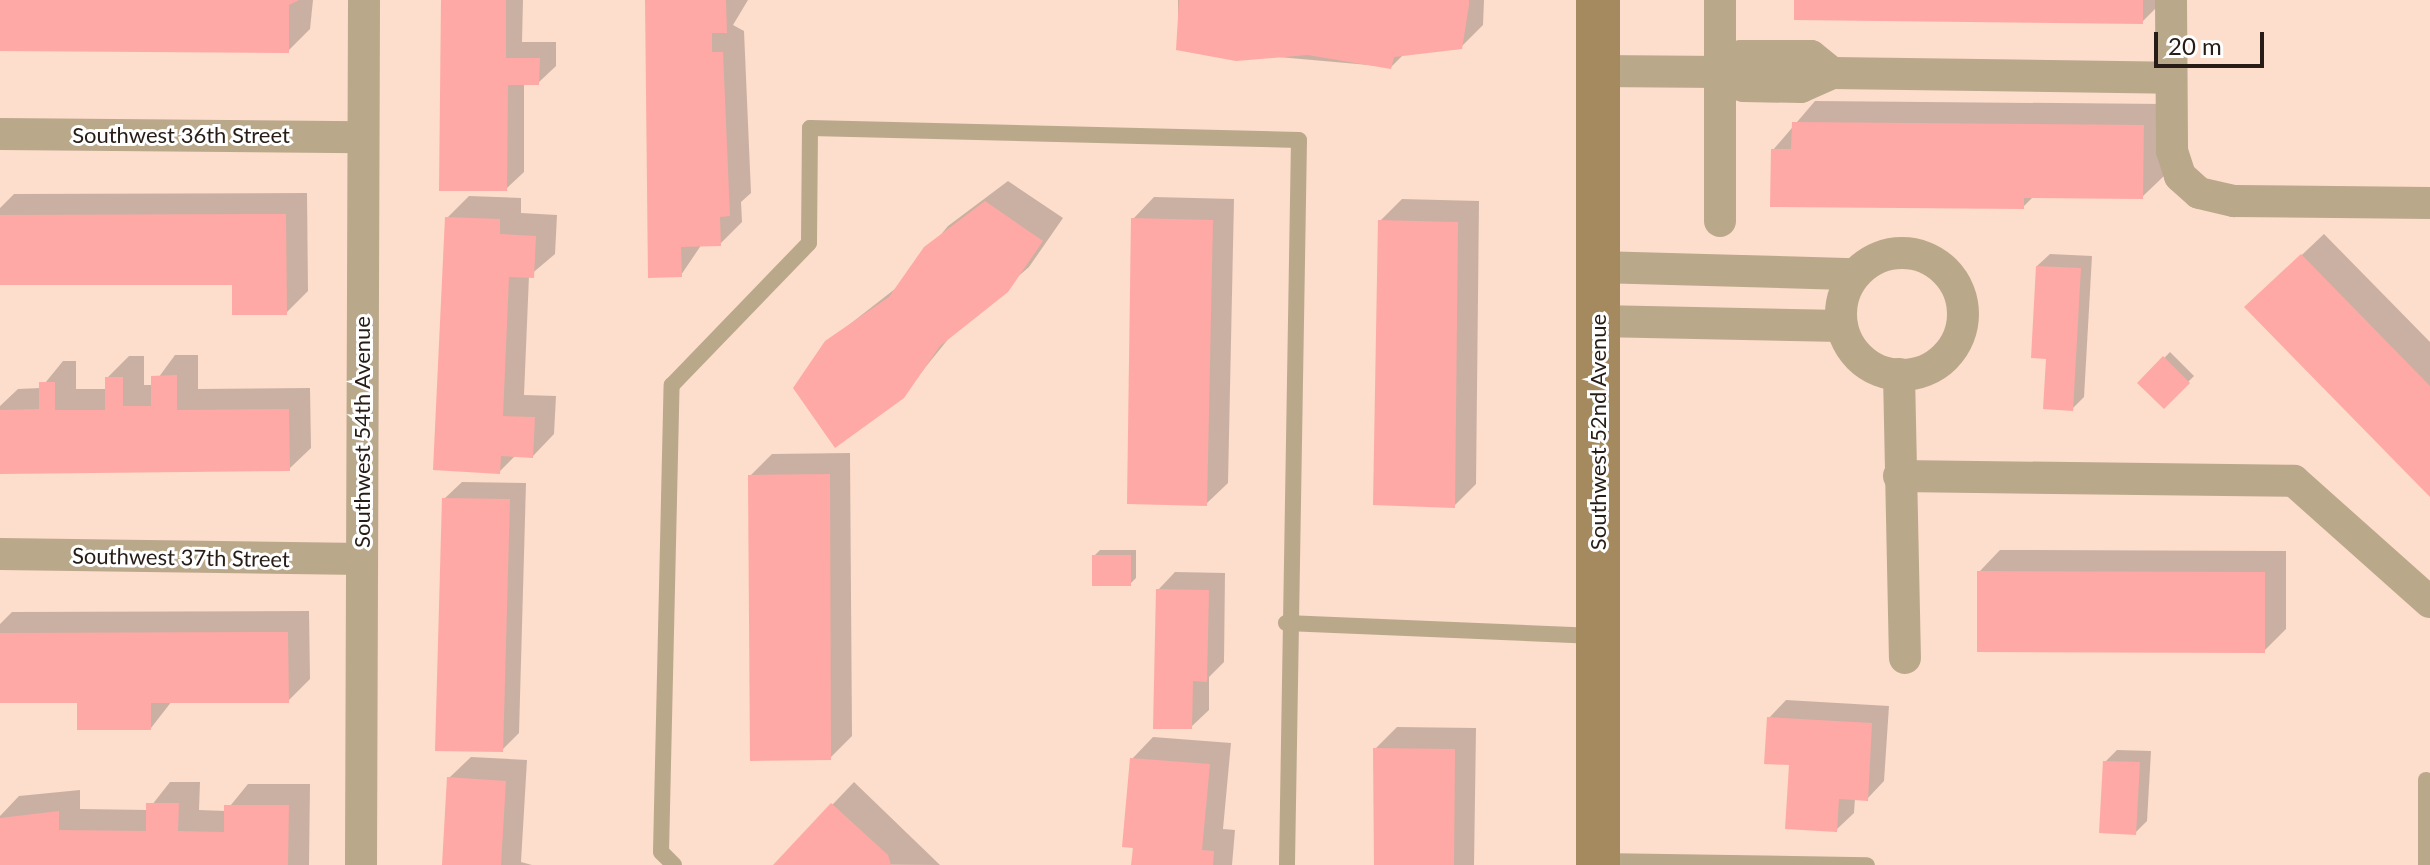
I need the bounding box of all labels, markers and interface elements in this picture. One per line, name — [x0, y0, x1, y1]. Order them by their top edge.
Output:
scale bar — [2158, 16, 2268, 66]
text: 20 m — [2168, 31, 2222, 60]
street label: Southwest 36th Street — [72, 122, 290, 148]
street label: Southwest 52nd Avenue — [1585, 313, 1611, 551]
street label: Southwest 54th Avenue — [349, 316, 375, 548]
street label: Southwest 37th Street — [72, 542, 290, 572]

